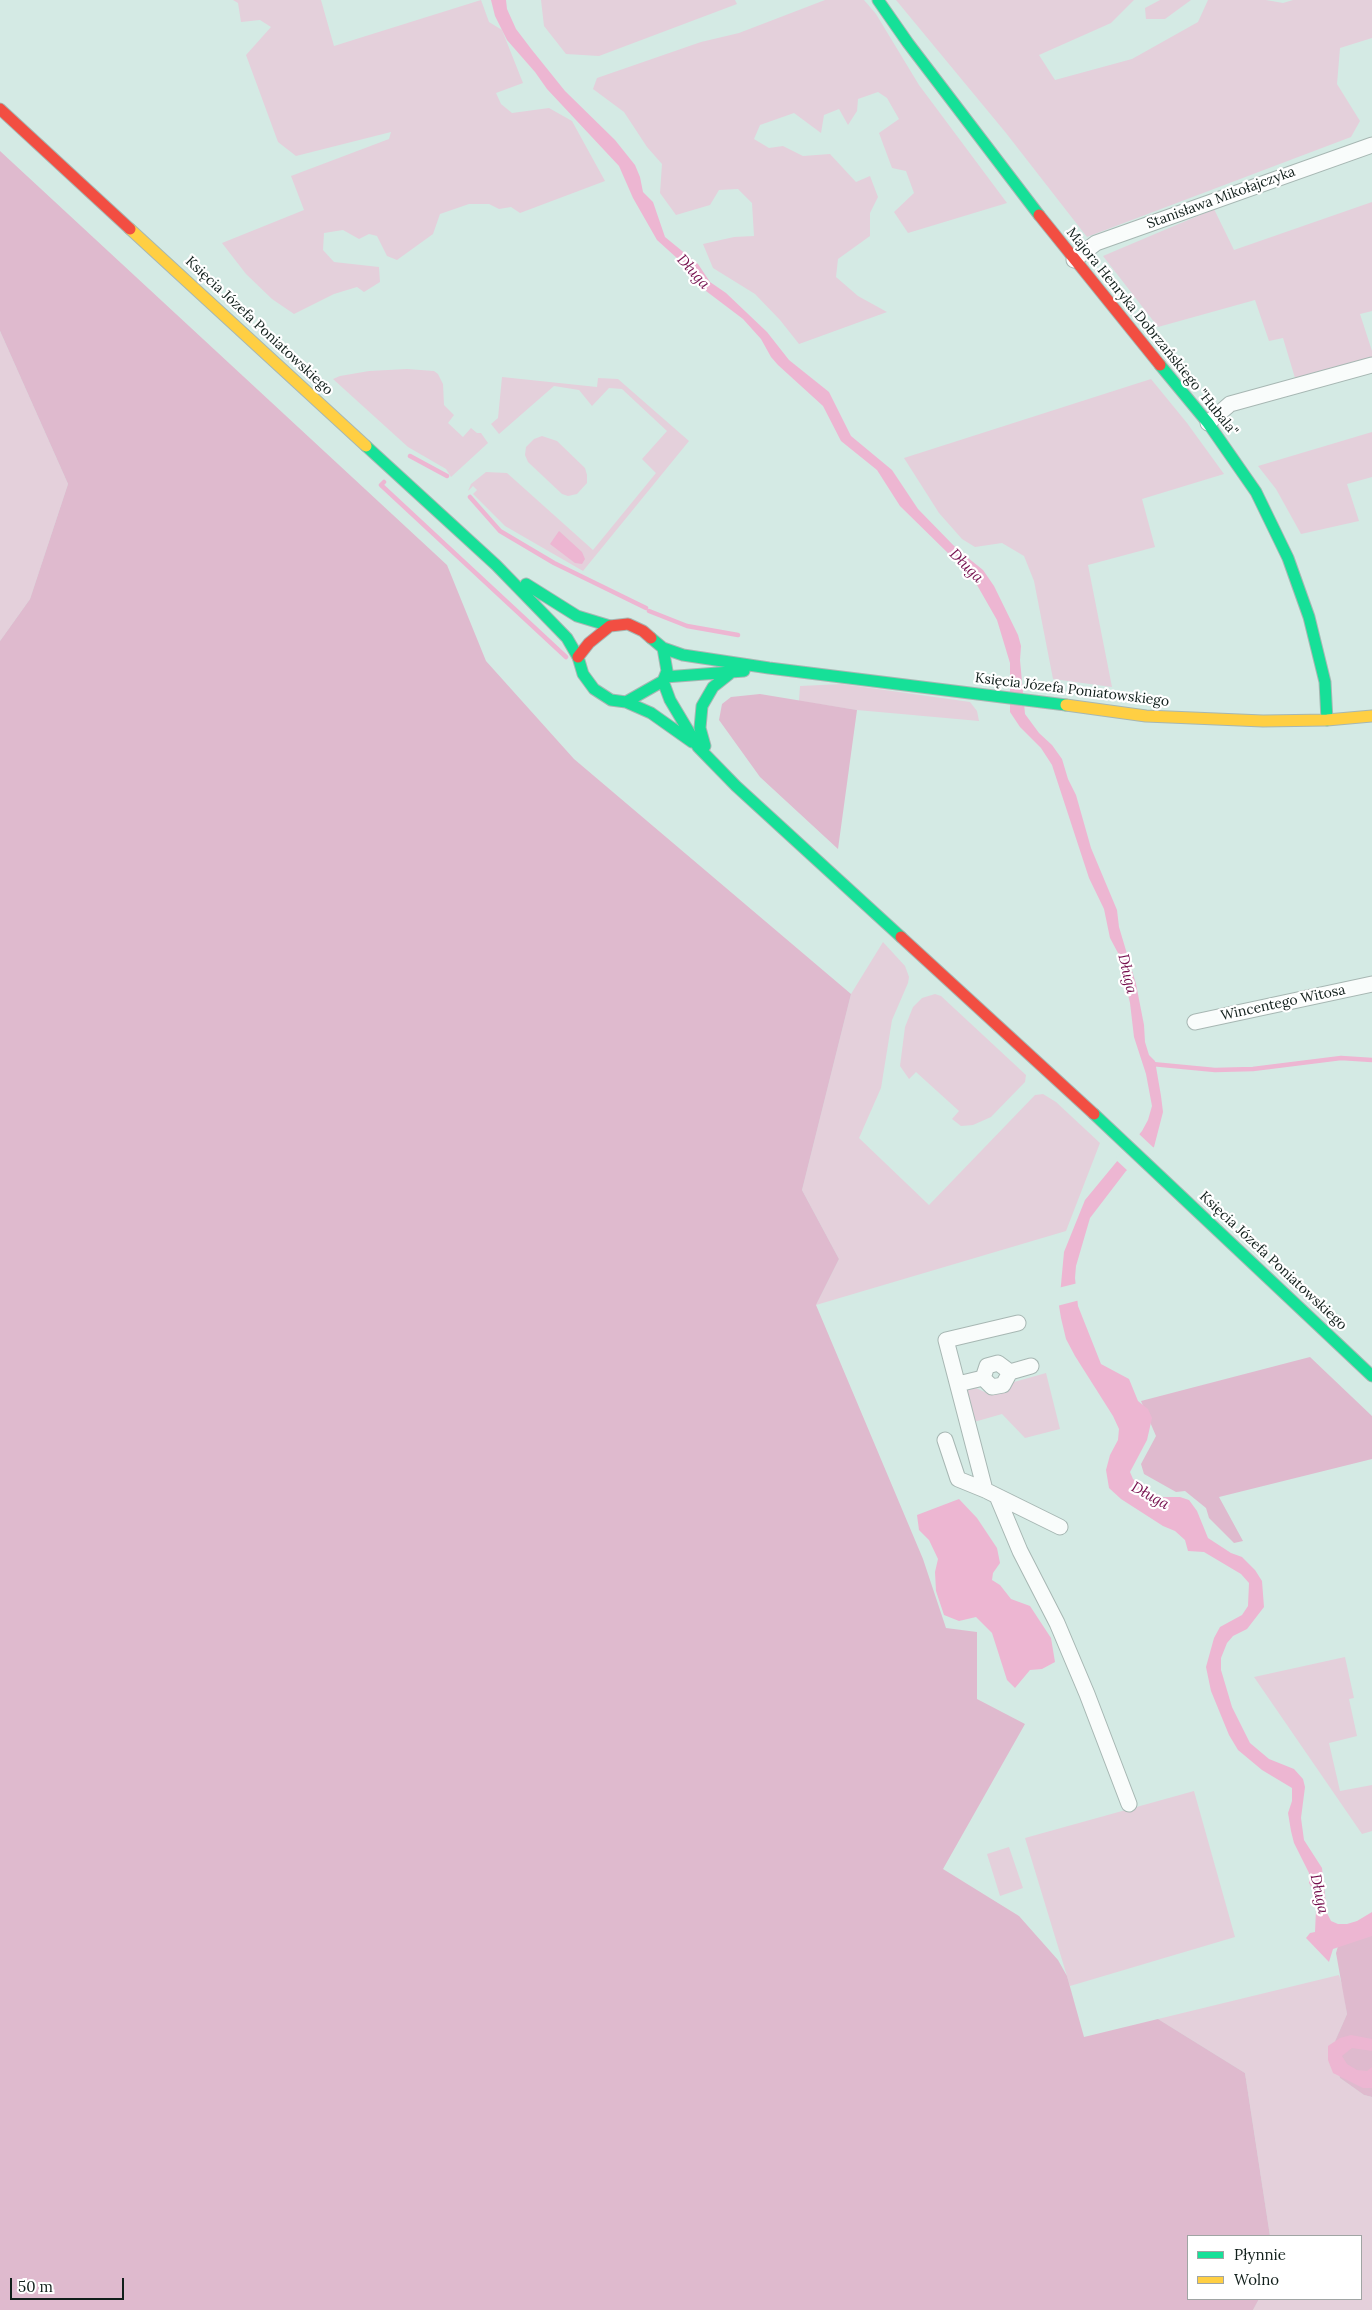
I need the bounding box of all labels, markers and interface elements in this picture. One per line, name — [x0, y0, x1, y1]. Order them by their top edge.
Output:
street label: Stanisława Mikołajczyka — [1144, 163, 1298, 233]
street label: Majora Henryka Dobrzańskiego "Hubala" — [1063, 224, 1241, 440]
water label: Długa — [673, 251, 713, 293]
street label: Księcia Józefa Poniatowskiego — [182, 253, 336, 399]
water label: Długa — [945, 545, 987, 587]
street label: Księcia Józefa Poniatowskiego — [974, 670, 1170, 710]
water label: Długa — [1114, 952, 1140, 996]
street label: Wincentego Witosa — [1219, 982, 1347, 1024]
street label: Księcia Józefa Poniatowskiego — [1196, 1188, 1350, 1334]
water label: Długa — [1128, 1478, 1172, 1514]
water label: Długa — [1306, 1872, 1332, 1916]
legend — [1187, 2235, 1362, 2300]
text: Płynnie — [1234, 2245, 1286, 2264]
scale bar — [12, 2268, 126, 2300]
text: Wolno — [1234, 2270, 1279, 2289]
text: 50 m — [18, 2277, 53, 2296]

